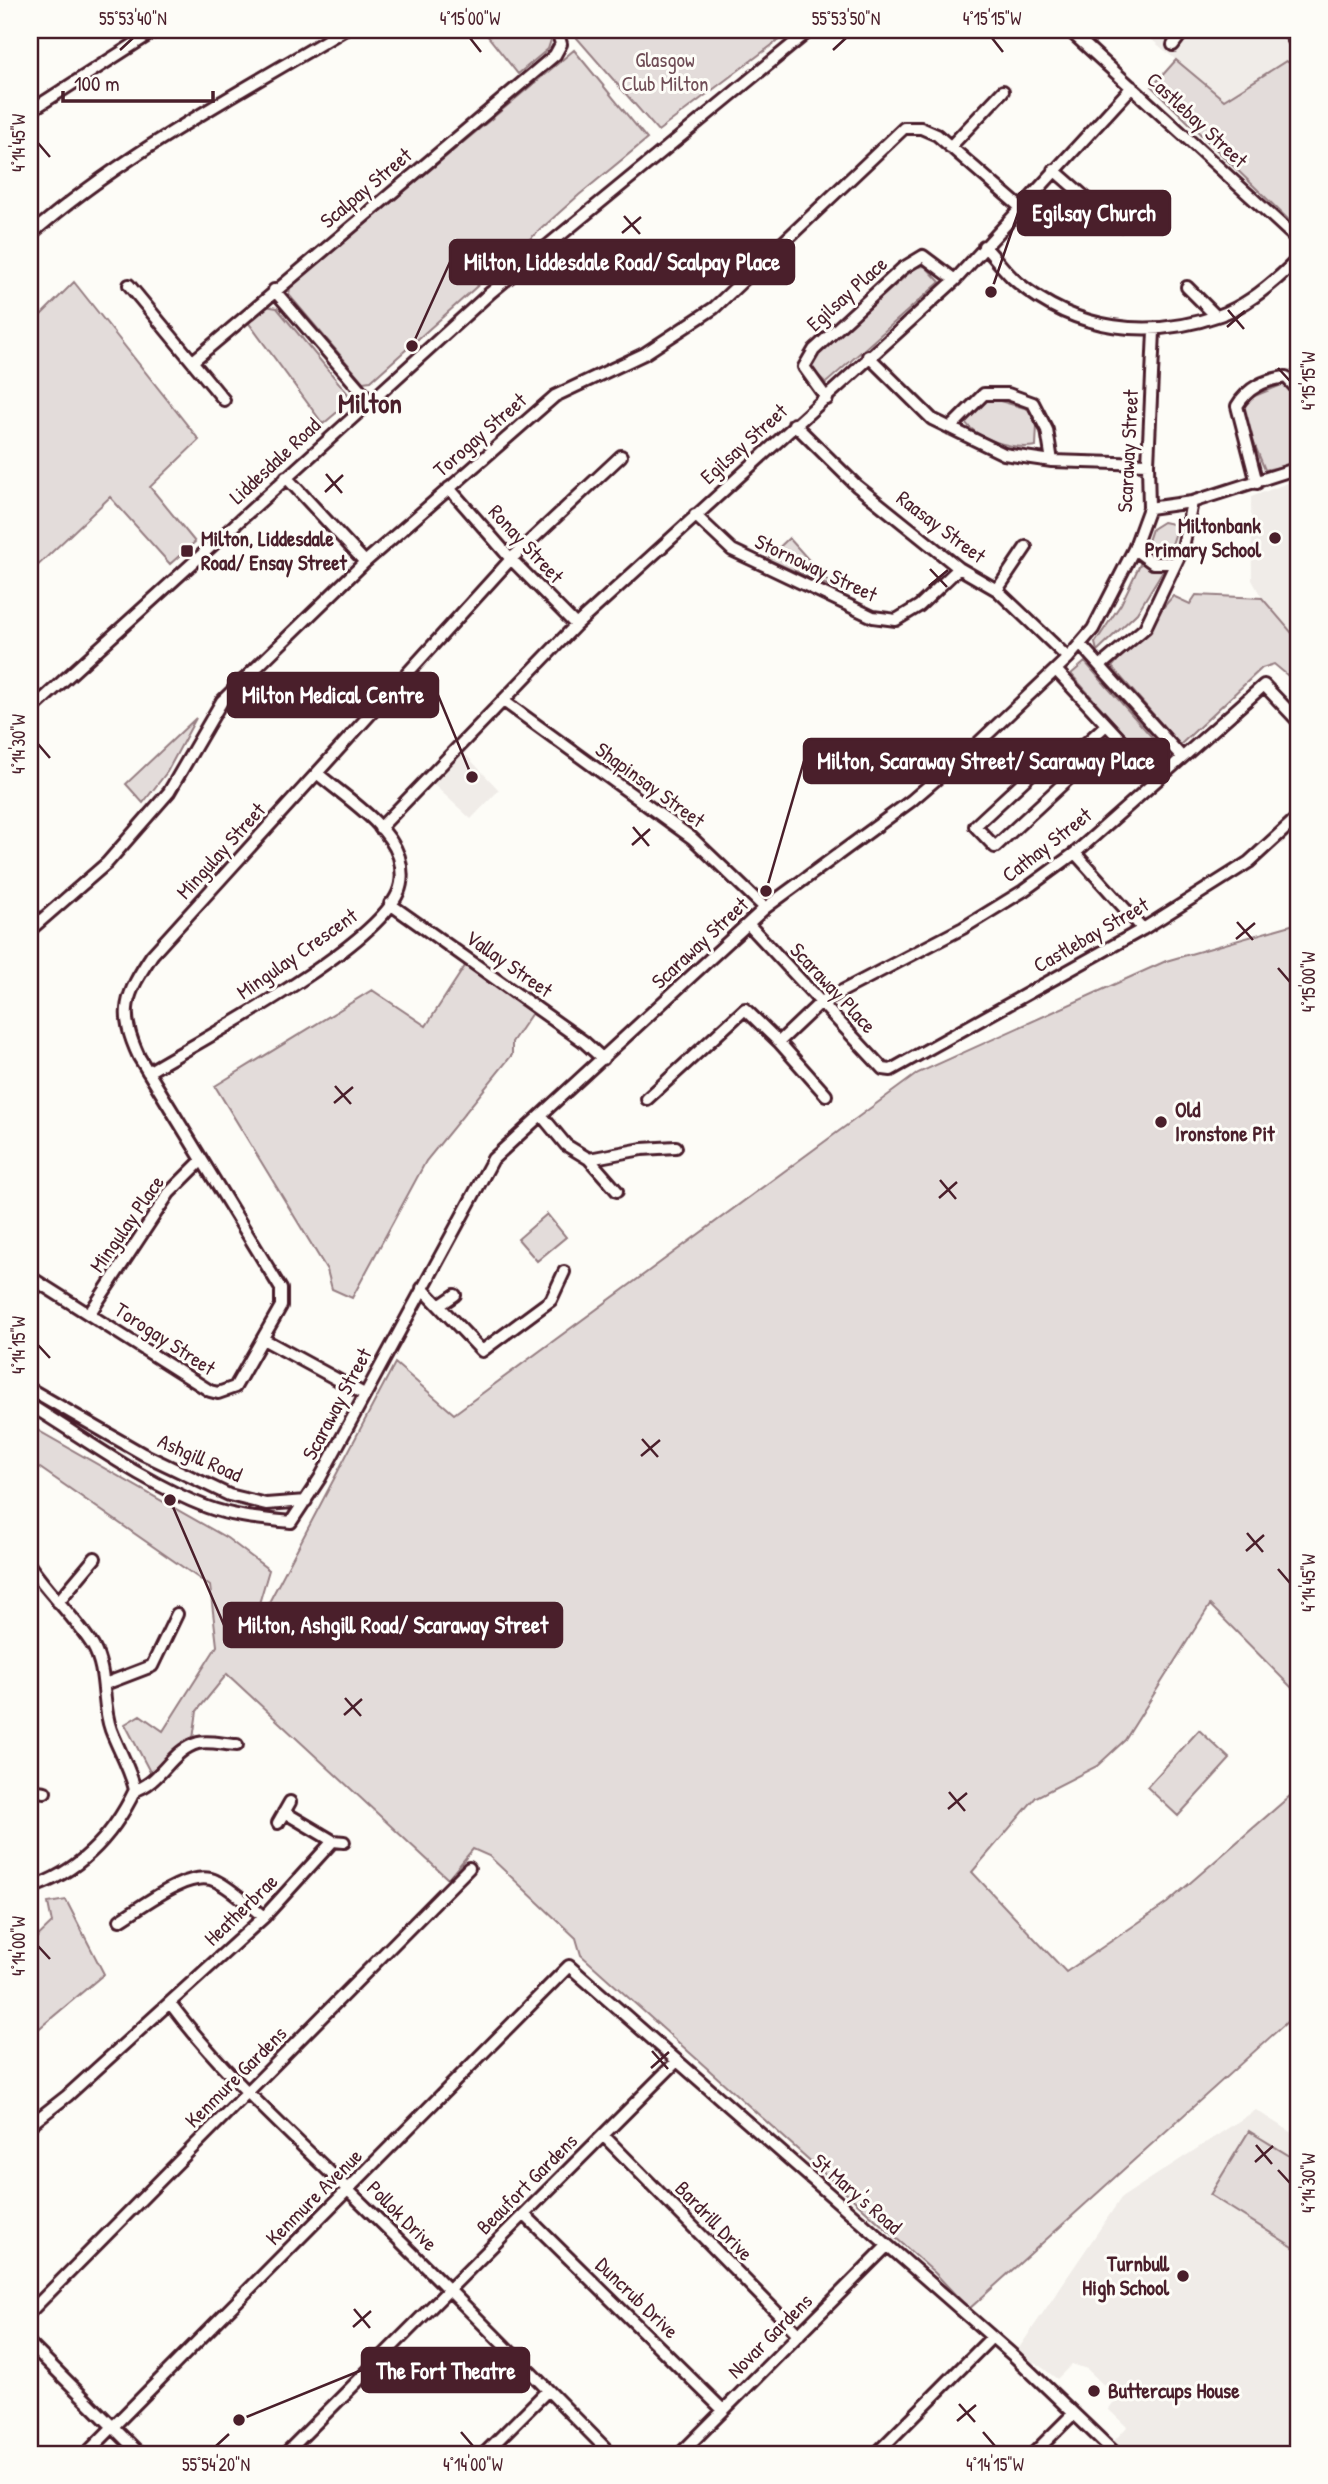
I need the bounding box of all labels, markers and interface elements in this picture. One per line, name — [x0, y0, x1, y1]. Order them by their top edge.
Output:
text: 55°53'40"N — [99, 6, 167, 31]
text: 4°15'00"W — [440, 6, 500, 31]
text: 55°53'50"N — [812, 6, 880, 31]
text: 4°15'15"W — [963, 6, 1021, 31]
park label: Glasgow Club Milton — [622, 45, 708, 98]
scale bar — [63, 60, 214, 104]
street label: Castlebay Street — [1140, 65, 1255, 175]
text: 100 m — [74, 69, 120, 98]
text: 4°14'45"W — [6, 114, 31, 172]
street label: Scalpay Street — [314, 140, 418, 235]
callout: Egilsay Church — [1018, 191, 1170, 235]
text: Egilsay Church — [1032, 197, 1156, 229]
callout: Milton, Liddesdale Road/ Scalpay Place — [450, 240, 794, 284]
text: Milton, Liddesdale Road/ Scalpay Place — [464, 246, 781, 278]
street label: Egilsay Place — [800, 250, 893, 338]
text: 4°15'15"W — [1296, 352, 1321, 410]
district label: Milton — [338, 384, 402, 422]
street label: Torogay Street — [427, 385, 533, 483]
street label: Scaraway Street — [1110, 388, 1145, 513]
street label: Egilsay Street — [694, 396, 794, 490]
street label: Liddesdale Road — [223, 411, 327, 510]
street label: Raasay Street — [891, 483, 993, 570]
street label: Ronay Street — [482, 498, 571, 590]
place label: Miltonbank Primary School — [1145, 511, 1261, 565]
place label: Milton, Liddesdale Road/ Ensay Street — [201, 524, 348, 578]
street label: Stornoway Street — [750, 527, 883, 609]
marker: Miltonbank Primary School — [1267, 530, 1283, 546]
marker: Milton, Liddesdale Road/ Ensay Street — [179, 543, 195, 559]
callout: Milton Medical Centre — [228, 673, 438, 717]
text: Milton Medical Centre — [242, 679, 425, 710]
text: 4°14'30"W — [6, 714, 31, 774]
street label: Shapinsay Street — [590, 735, 712, 835]
callout: Milton, Scaraway Street/ Scaraway Place — [804, 739, 1169, 783]
text: Milton, Scaraway Street/ Scaraway Place — [817, 745, 1156, 777]
street label: Mingulay Street — [169, 795, 272, 905]
street label: Cathay Street — [996, 800, 1098, 889]
street label: Scaraway Street — [645, 890, 755, 995]
street label: Castlebay Street — [1028, 890, 1154, 979]
street label: Mingulay Crescent — [231, 901, 364, 1006]
street label: Vallay Street — [460, 923, 559, 1005]
street label: Scaraway Place — [784, 936, 883, 1039]
text: 4°15'00"W — [1296, 952, 1321, 1012]
place label: Old Ironstone Pit — [1175, 1095, 1275, 1148]
marker: Old Ironstone Pit — [1153, 1114, 1169, 1130]
street label: Mingulay Place — [82, 1169, 171, 1278]
street label: Torogay Street — [109, 1295, 222, 1382]
text: 4°14'15"W — [6, 1316, 31, 1374]
street label: Scaraway Street — [295, 1342, 379, 1465]
street label: Ashgill Road — [153, 1426, 247, 1489]
text: 4°14'45"W — [1296, 1554, 1321, 1612]
callout: Milton, Ashgill Road/ Scaraway Street — [224, 1603, 562, 1647]
text: Milton, Ashgill Road/ Scaraway Street — [238, 1609, 549, 1641]
street label: Heatherbrae — [197, 1867, 284, 1952]
text: 4°14'00"W — [6, 1916, 31, 1976]
street label: Kenmure Gardens — [178, 2019, 293, 2134]
street label: Beaufort Gardens — [470, 2127, 584, 2241]
street label: Kenmure Avenue — [259, 2142, 368, 2251]
street label: St Mary's Road — [806, 2147, 908, 2241]
text: 4°14'30"W — [1296, 2153, 1321, 2213]
street label: Pollok Drive — [361, 2174, 444, 2257]
street label: Bardrill Drive — [669, 2174, 760, 2267]
place label: Turnbull High School — [1082, 2249, 1170, 2303]
street label: Duncrub Drive — [589, 2251, 685, 2345]
marker: Turnbull High School — [1175, 2268, 1191, 2284]
street label: Novar Gardens — [721, 2287, 819, 2385]
callout: The Fort Theatre — [362, 2348, 529, 2392]
text: The Fort Theatre — [375, 2355, 517, 2386]
place label: Buttercups House — [1108, 2376, 1240, 2406]
marker: Buttercups House — [1086, 2383, 1102, 2399]
text: 55°54'20"N — [182, 2452, 250, 2477]
text: 4°14'00"W — [443, 2452, 503, 2477]
text: 4°14'15"W — [966, 2452, 1024, 2477]

